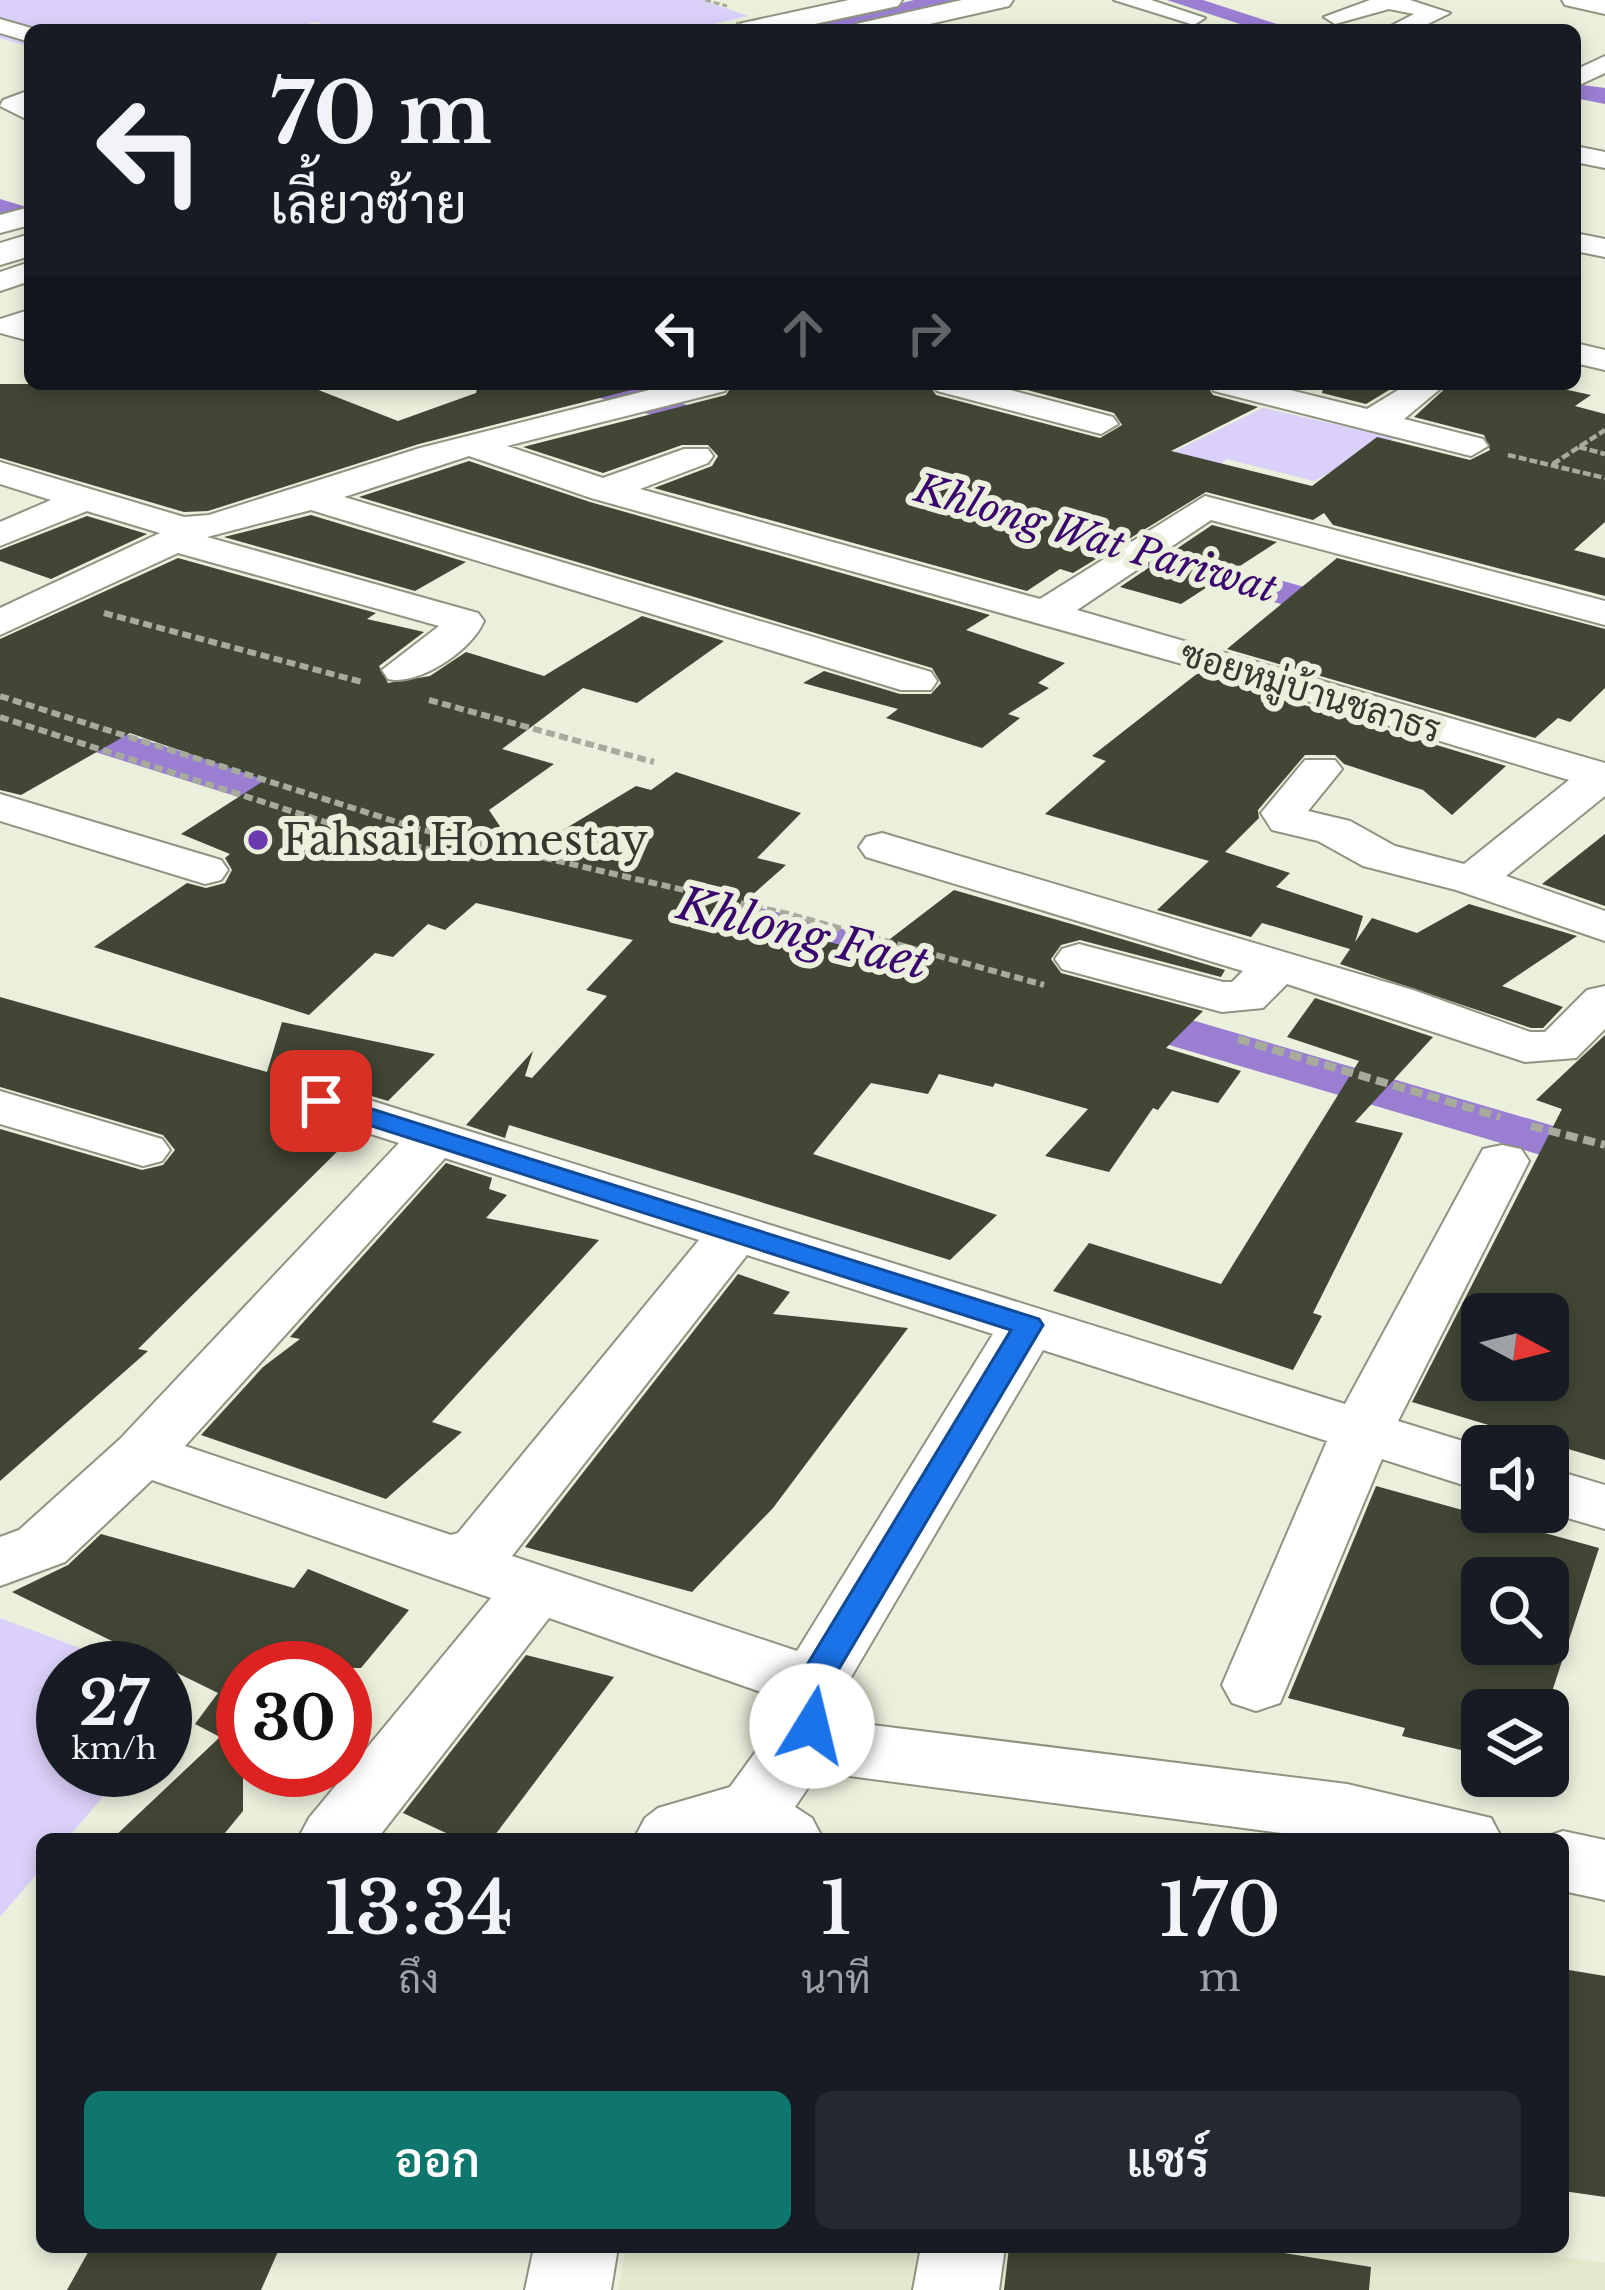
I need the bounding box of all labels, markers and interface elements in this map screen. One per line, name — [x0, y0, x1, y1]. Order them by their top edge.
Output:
text: 70 m — [270, 62, 492, 166]
icon: left — [72, 72, 228, 228]
text: เลี้ยวซ้าย — [270, 171, 467, 238]
icon: left — [644, 300, 710, 366]
icon: ahead — [770, 300, 836, 366]
icon: right — [896, 300, 962, 366]
water label: Khlong Wat Pariwat — [908, 463, 1282, 614]
street label: ซอยหมู่บ้านชลาธร — [1175, 631, 1446, 754]
place label: Fahsai Homestay — [282, 814, 648, 866]
marker: Fahsai Homestay — [245, 827, 271, 853]
water label: Khlong Faet — [671, 875, 935, 991]
pin — [270, 1050, 372, 1152]
icon: arrive — [288, 1068, 354, 1134]
north arrow — [1461, 1293, 1569, 1401]
map controls — [1461, 1293, 1569, 1797]
button: sound — [1461, 1425, 1569, 1533]
button: search — [1461, 1557, 1569, 1665]
speed limit sign: 30 — [216, 1641, 372, 1797]
position arrow — [749, 1663, 875, 1789]
text: 27 — [79, 1667, 149, 1741]
button: layers — [1461, 1689, 1569, 1797]
text: km/h — [71, 1730, 157, 1767]
text: 13:34 — [324, 1864, 513, 1953]
text: 1 — [820, 1864, 852, 1953]
text: 170 — [1159, 1866, 1281, 1955]
text: m — [1199, 1953, 1241, 2002]
text: ถึง — [398, 1955, 439, 2004]
text: นาที — [801, 1955, 871, 2004]
button: ออก — [84, 2091, 791, 2229]
button: แชร์ — [815, 2091, 1521, 2229]

